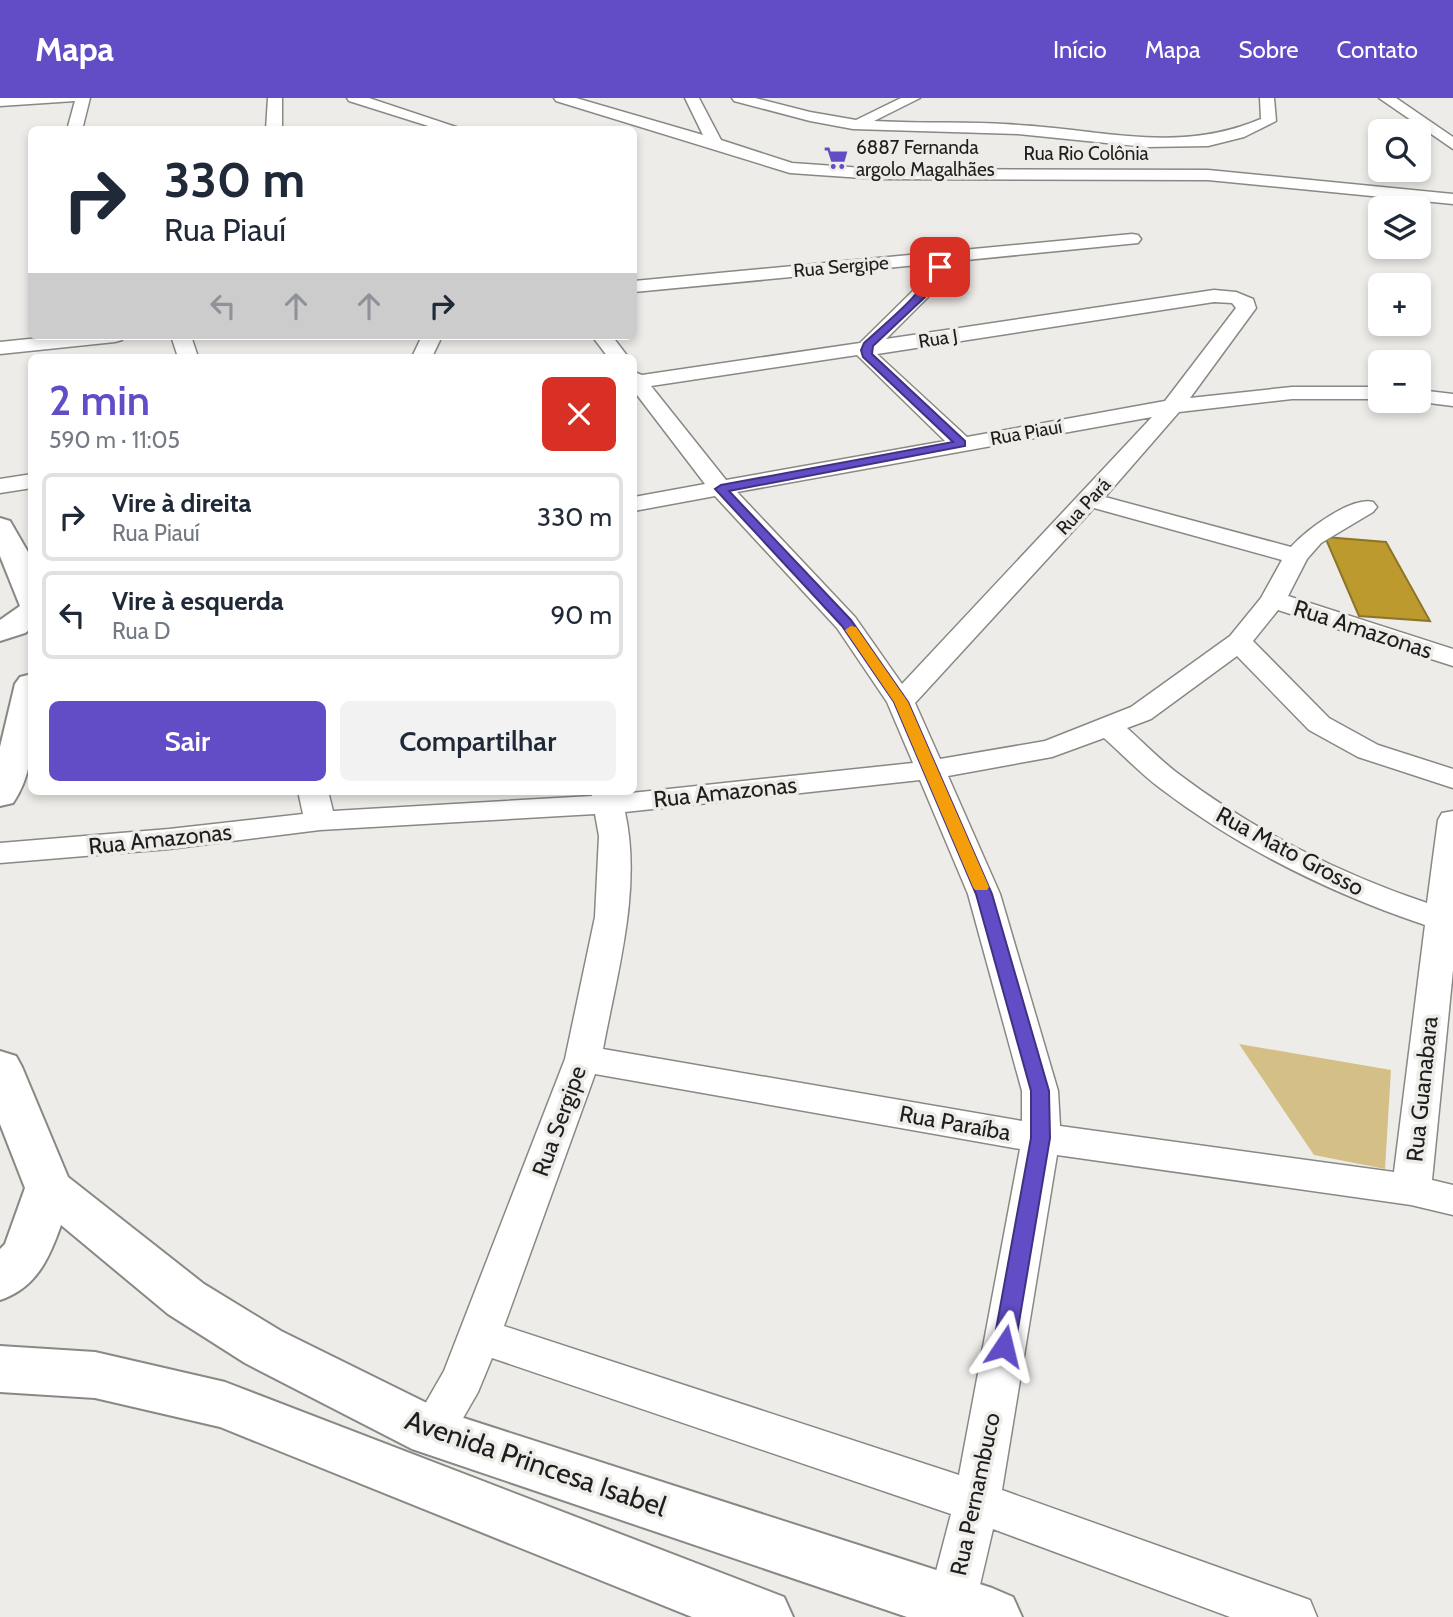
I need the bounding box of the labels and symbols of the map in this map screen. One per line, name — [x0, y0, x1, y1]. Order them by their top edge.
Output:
place label: 6887 Fernanda argolo Magalhães — [856, 136, 995, 181]
street label: Rua Rio Colônia — [1023, 142, 1149, 165]
supermarket icon: 6887 Fernanda argolo Magalhães — [822, 144, 850, 172]
pin — [910, 237, 970, 297]
street label: Rua Sergipe — [792, 251, 890, 282]
street label: Rua J — [917, 324, 959, 353]
street label: Rua Piauí — [988, 415, 1064, 450]
street label: Rua Pará — [1051, 473, 1115, 540]
street label: Rua Amazonas — [1290, 593, 1436, 665]
street label: Rua Amazonas — [652, 771, 798, 813]
street label: Rua Mato Grosso — [1211, 800, 1369, 902]
street label: Rua Amazonas — [87, 818, 233, 860]
street label: Rua Guanabara — [1400, 1015, 1444, 1163]
street label: Rua Sergipe — [526, 1062, 592, 1180]
street label: Rua Paraíba — [897, 1099, 1013, 1147]
position arrow — [967, 1309, 1041, 1383]
street label: Avenida Princesa Isabel — [401, 1402, 671, 1524]
street label: Rua Pernambuco — [944, 1410, 1006, 1578]

